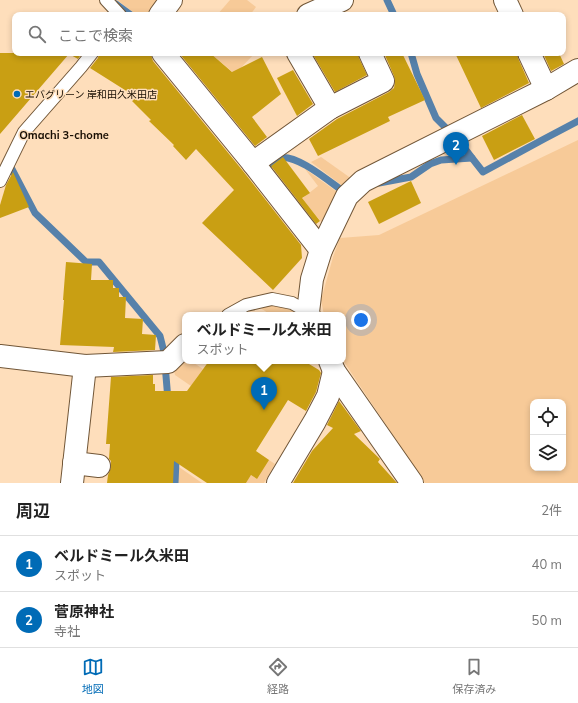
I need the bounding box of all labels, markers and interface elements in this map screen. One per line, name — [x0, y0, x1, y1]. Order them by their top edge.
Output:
search box — [12, 12, 566, 56]
icon: search — [26, 23, 48, 45]
text: ここで検索 — [58, 26, 133, 45]
place label: エバグリーン 岸和田久米田店 — [25, 88, 157, 101]
marker: エバグリーン 岸和田久米田店 — [12, 89, 22, 99]
district label: Omachi 3-chome — [19, 128, 109, 142]
pin: 2 — [443, 132, 469, 165]
your location — [351, 310, 371, 330]
popup — [182, 312, 346, 364]
text: ベルドミール久米田 — [196, 320, 332, 339]
text: スポット — [196, 341, 249, 357]
pin: 1 — [251, 377, 277, 410]
map controls — [530, 399, 566, 471]
button: locate — [530, 399, 566, 435]
button: layers — [530, 435, 566, 471]
text: 周辺 — [16, 500, 50, 521]
text: 2件 — [541, 502, 562, 518]
text: ベルドミール久米田 — [54, 546, 189, 565]
text: 1 — [25, 556, 33, 572]
text: 40 m — [532, 556, 562, 572]
text: スポット — [54, 567, 106, 583]
text: 菅原神社 — [54, 602, 114, 621]
text: 2 — [25, 612, 33, 628]
text: 50 m — [532, 612, 562, 628]
text: 寺社 — [54, 623, 80, 639]
tab: 地図 — [82, 656, 104, 696]
tab: 経路 — [267, 656, 289, 696]
tab: 保存済み — [452, 656, 496, 696]

